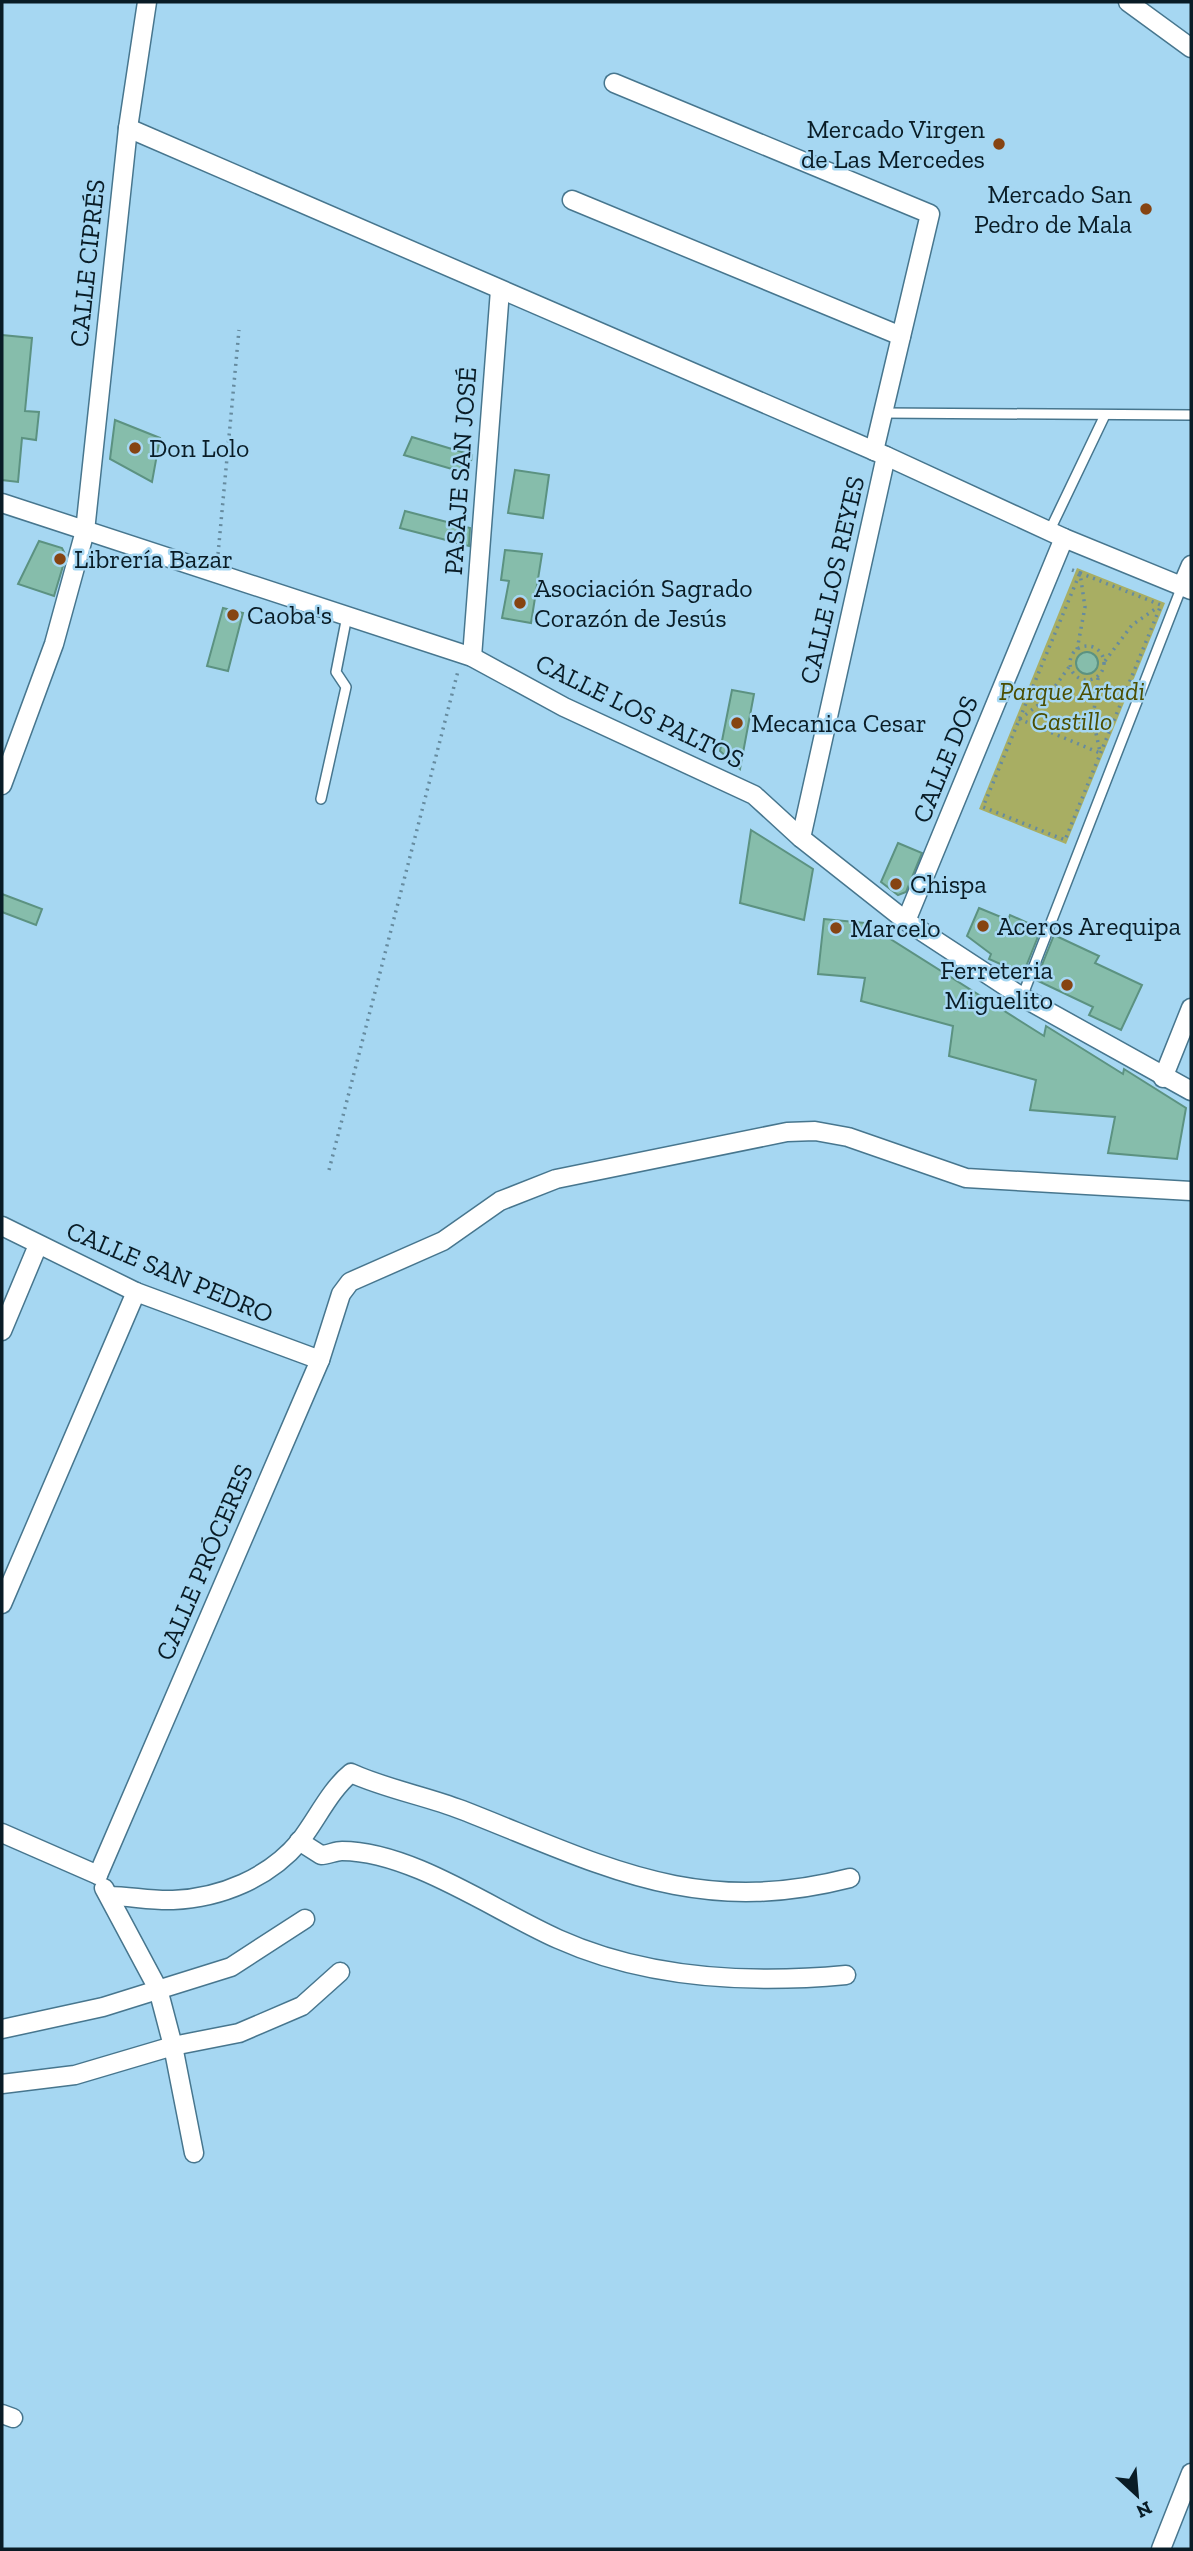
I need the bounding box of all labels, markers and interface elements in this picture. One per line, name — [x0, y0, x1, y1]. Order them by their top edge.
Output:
place label: Mercado Virgen de Las Mercedes — [801, 113, 985, 175]
marker: Mercado Virgen de Las Mercedes — [991, 136, 1007, 152]
street label: CALLE CIPRÉS — [62, 178, 112, 348]
place label: Mercado San Pedro de Mala — [974, 178, 1132, 240]
marker: Mercado San Pedro de Mala — [1138, 201, 1154, 217]
street label: PASAJE SAN JOSÉ — [437, 366, 483, 576]
place label: Don Lolo — [149, 432, 249, 464]
marker: Don Lolo — [127, 440, 143, 456]
street label: CALLE LOS REYES — [793, 473, 871, 687]
place label: Librería Bazar — [74, 543, 233, 575]
marker: Librería Bazar — [52, 551, 68, 567]
place label: Asociación Sagrado Corazón de Jesús — [534, 572, 753, 634]
marker: Asociación Sagrado Corazón de Jesús — [512, 595, 528, 611]
place label: Caoba's — [247, 599, 332, 631]
marker: Caoba's — [225, 607, 241, 623]
street label: CALLE LOS PALTOS — [530, 647, 750, 775]
park label: Parque Artadi Castillo — [999, 675, 1145, 737]
street label: CALLE DOS — [905, 691, 985, 827]
place label: Mecanica Cesar — [751, 707, 927, 739]
marker: Mecanica Cesar — [729, 715, 745, 731]
place label: Chispa — [910, 868, 987, 900]
marker: Chispa — [888, 876, 904, 892]
place label: Aceros Arequipa — [997, 910, 1182, 942]
place label: Marcelo — [850, 912, 941, 944]
marker: Aceros Arequipa — [975, 918, 991, 934]
marker: Marcelo — [828, 920, 844, 936]
place label: Ferreteria Miguelito — [940, 954, 1053, 1016]
marker: Ferreteria Miguelito — [1059, 977, 1075, 993]
street label: CALLE SAN PEDRO — [62, 1214, 278, 1330]
street label: CALLE PRÓCERES — [148, 1459, 260, 1665]
north arrow — [1102, 2460, 1172, 2530]
text: N — [1133, 2496, 1156, 2523]

